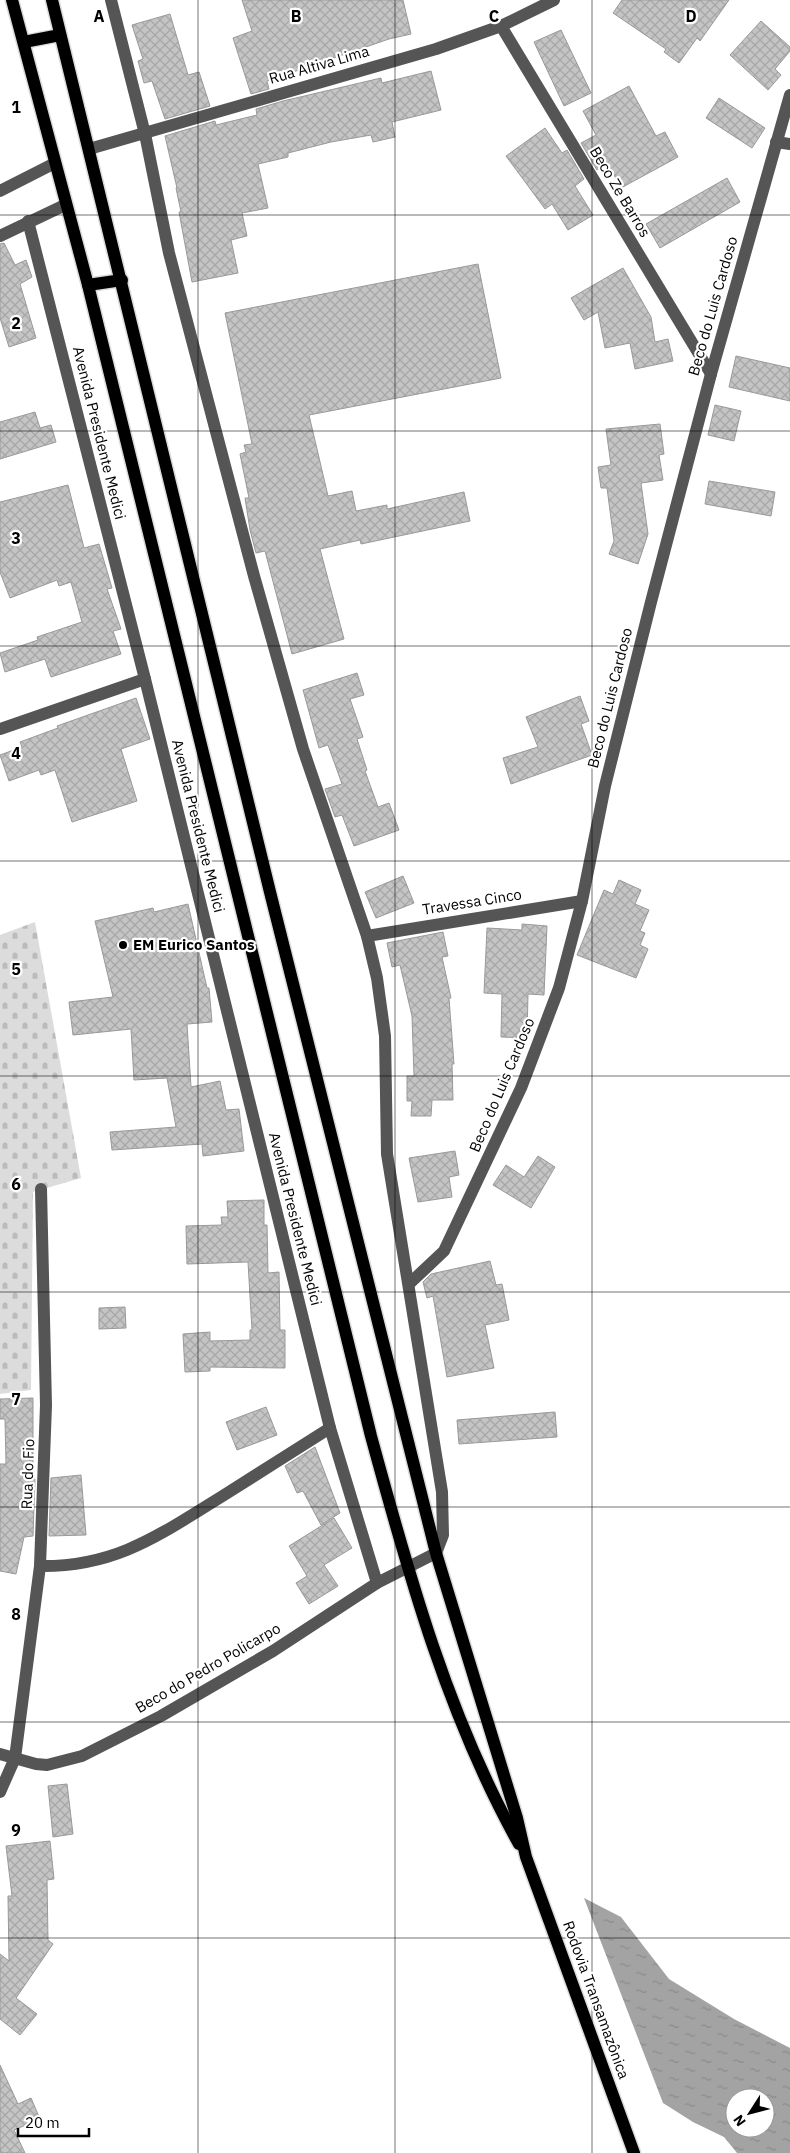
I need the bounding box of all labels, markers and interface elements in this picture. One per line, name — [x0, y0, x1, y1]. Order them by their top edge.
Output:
text: A — [94, 6, 105, 26]
text: B — [291, 6, 302, 26]
text: C — [489, 6, 499, 26]
text: D — [685, 6, 697, 26]
street label: Rua Altiva Lima — [267, 41, 371, 88]
text: 1 — [11, 97, 21, 117]
street label: Beco Ze Barros — [586, 143, 655, 240]
street label: Beco do Luis Cardoso — [684, 234, 742, 378]
text: 2 — [11, 313, 21, 333]
street label: Avenida Presidente Medici — [69, 344, 130, 521]
text: 3 — [11, 528, 21, 548]
street label: Beco do Luis Cardoso — [583, 626, 636, 770]
street label: Avenida Presidente Medici — [168, 737, 229, 914]
text: 4 — [11, 743, 21, 763]
street label: Travessa Cinco — [421, 884, 523, 919]
place label: EM Eurico Santos — [133, 935, 255, 954]
marker: EM Eurico Santos — [117, 939, 129, 951]
text: 5 — [11, 959, 21, 979]
street label: Beco do Luis Cardoso — [465, 1015, 538, 1155]
street label: Avenida Presidente Medici — [265, 1130, 326, 1307]
text: 6 — [11, 1174, 21, 1194]
text: 7 — [11, 1389, 21, 1409]
street label: Rua do Fio — [17, 1438, 38, 1510]
text: 8 — [11, 1604, 21, 1624]
street label: Beco do Pedro Policarpo — [132, 1618, 284, 1717]
text: 9 — [11, 1820, 21, 1840]
street label: Rodovia Transamazônica — [559, 1918, 634, 2081]
north arrow — [725, 2088, 775, 2138]
scale bar — [18, 2106, 89, 2138]
text: N — [729, 2111, 750, 2130]
text: 20 m — [25, 2113, 60, 2132]

